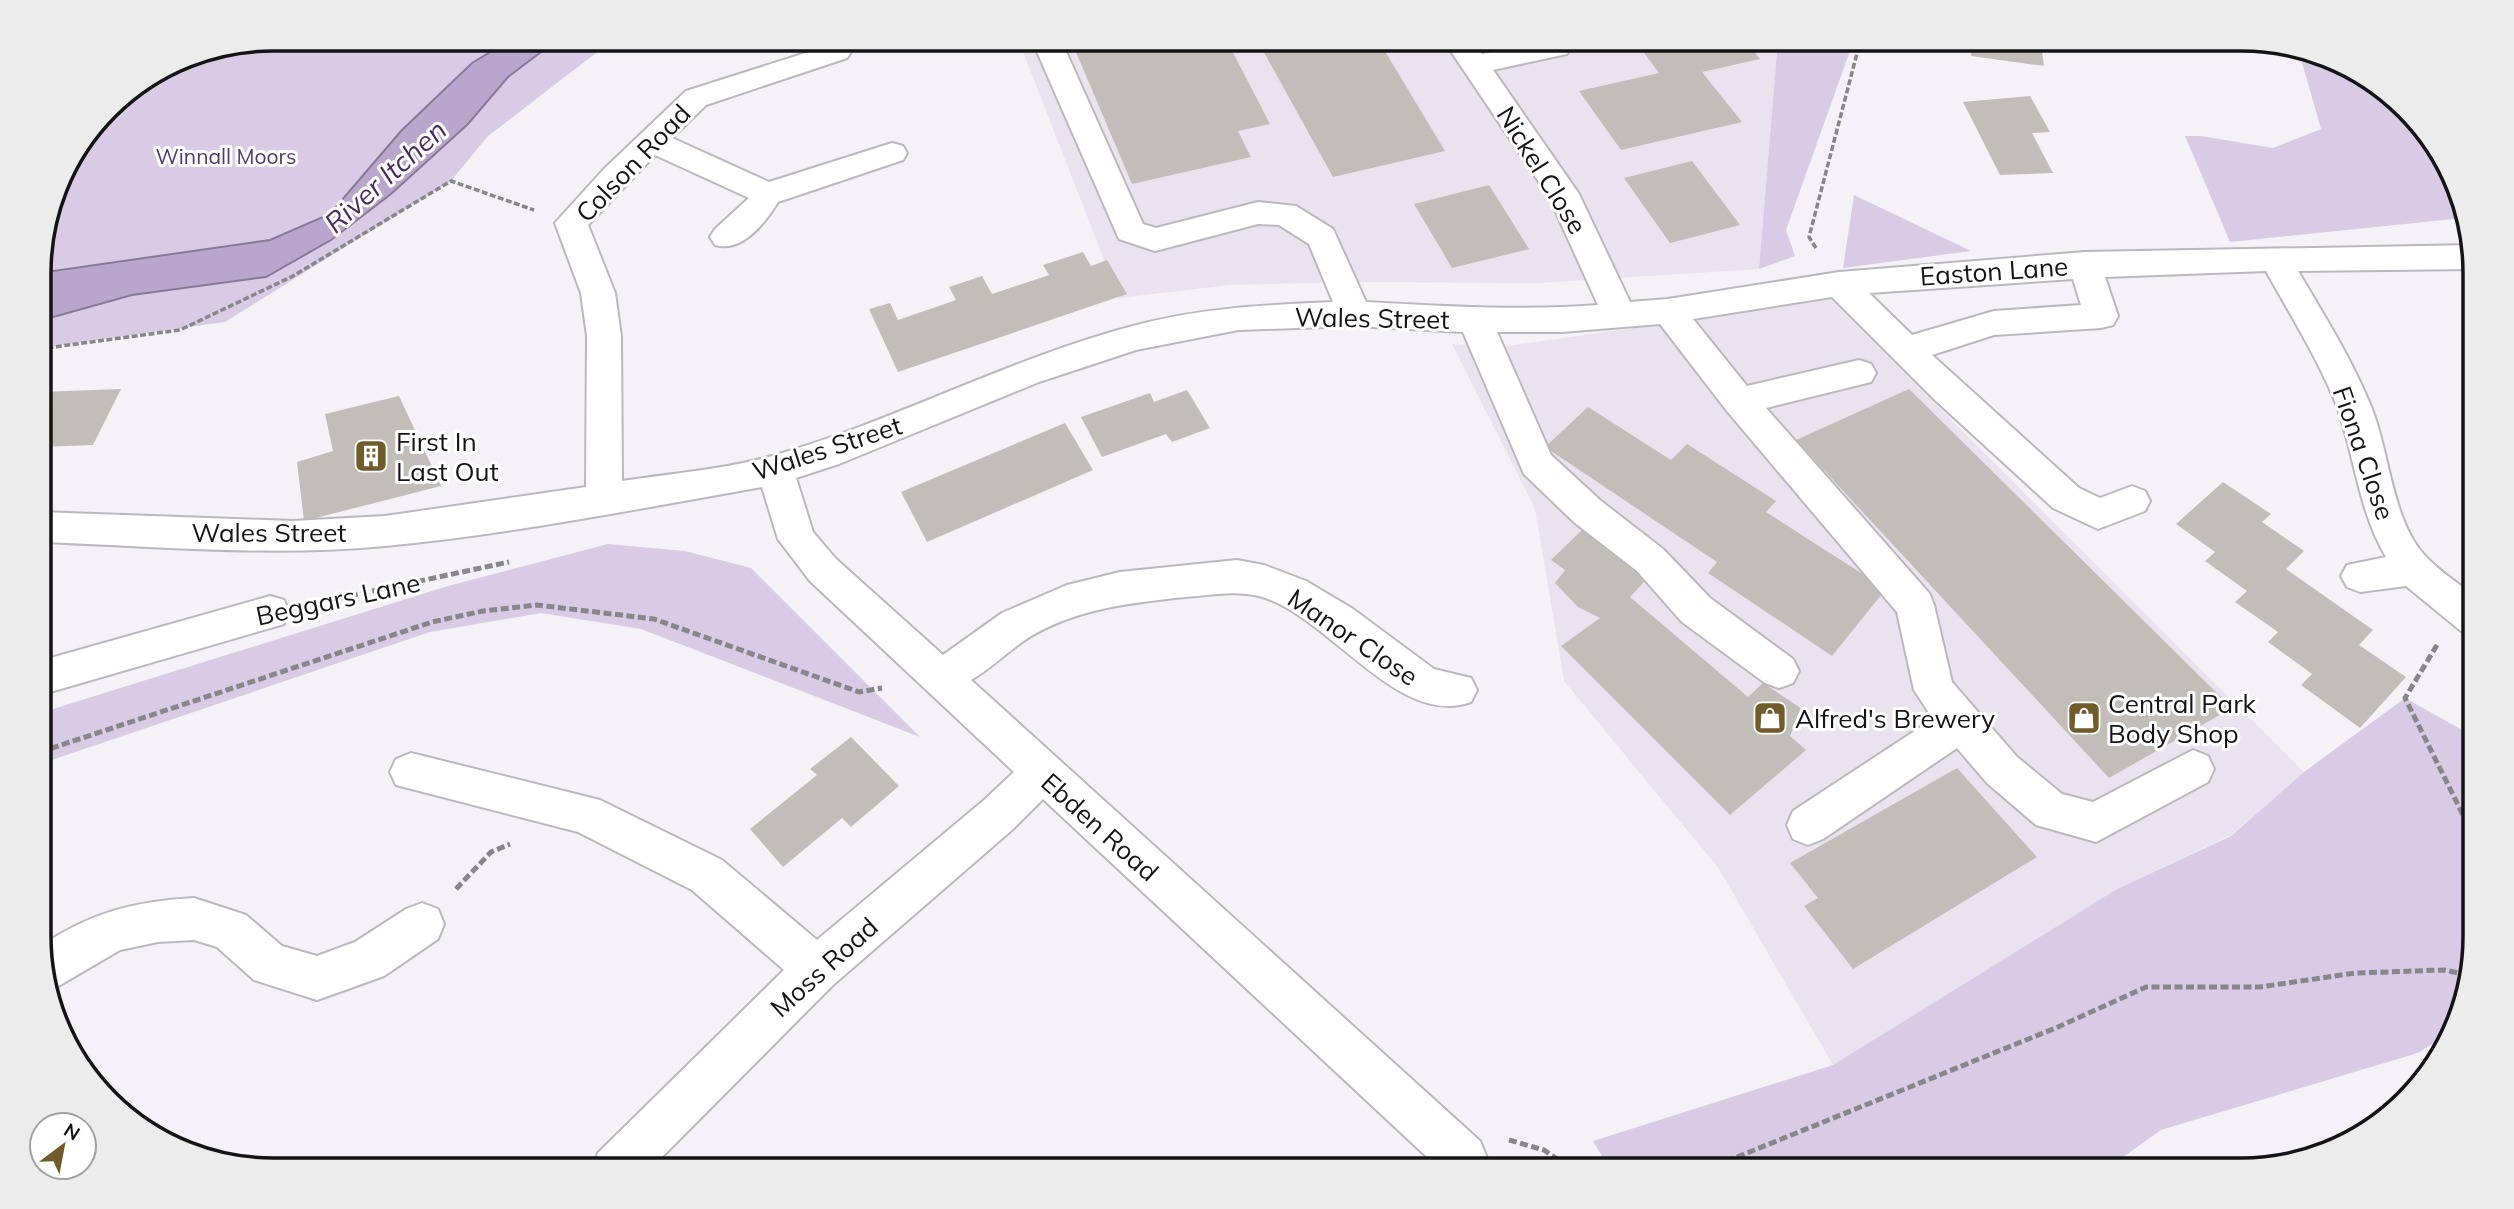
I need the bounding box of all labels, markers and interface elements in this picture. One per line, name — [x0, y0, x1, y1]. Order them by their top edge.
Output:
street label: Colson Road — [569, 97, 697, 229]
street label: Nickel Close — [1490, 100, 1594, 240]
water label: River Itchen — [317, 112, 453, 240]
park label: Winnall Moors — [156, 143, 296, 169]
street label: Easton Lane — [1919, 249, 2069, 293]
street label: Wales Street — [1294, 300, 1450, 336]
street label: Fiona Close — [2326, 382, 2402, 524]
street label: Wales Street — [748, 408, 906, 488]
place label: First In Last Out — [396, 425, 499, 488]
building icon: First In Last Out — [352, 437, 390, 475]
street label: Wales Street — [192, 516, 346, 549]
street label: Beggars Lane — [253, 566, 423, 632]
street label: Manor Close — [1282, 581, 1424, 693]
place label: Central Park Body Shop — [2108, 687, 2257, 750]
shop icon: Alfred's Brewery — [1751, 699, 1789, 737]
shop icon: Central Park Body Shop — [2065, 699, 2103, 737]
place label: Alfred's Brewery — [1795, 702, 1995, 735]
street label: Ebden Road — [1035, 766, 1165, 888]
street label: Moss Road — [763, 910, 885, 1024]
north arrow — [28, 1111, 98, 1181]
text: N — [60, 1118, 84, 1146]

